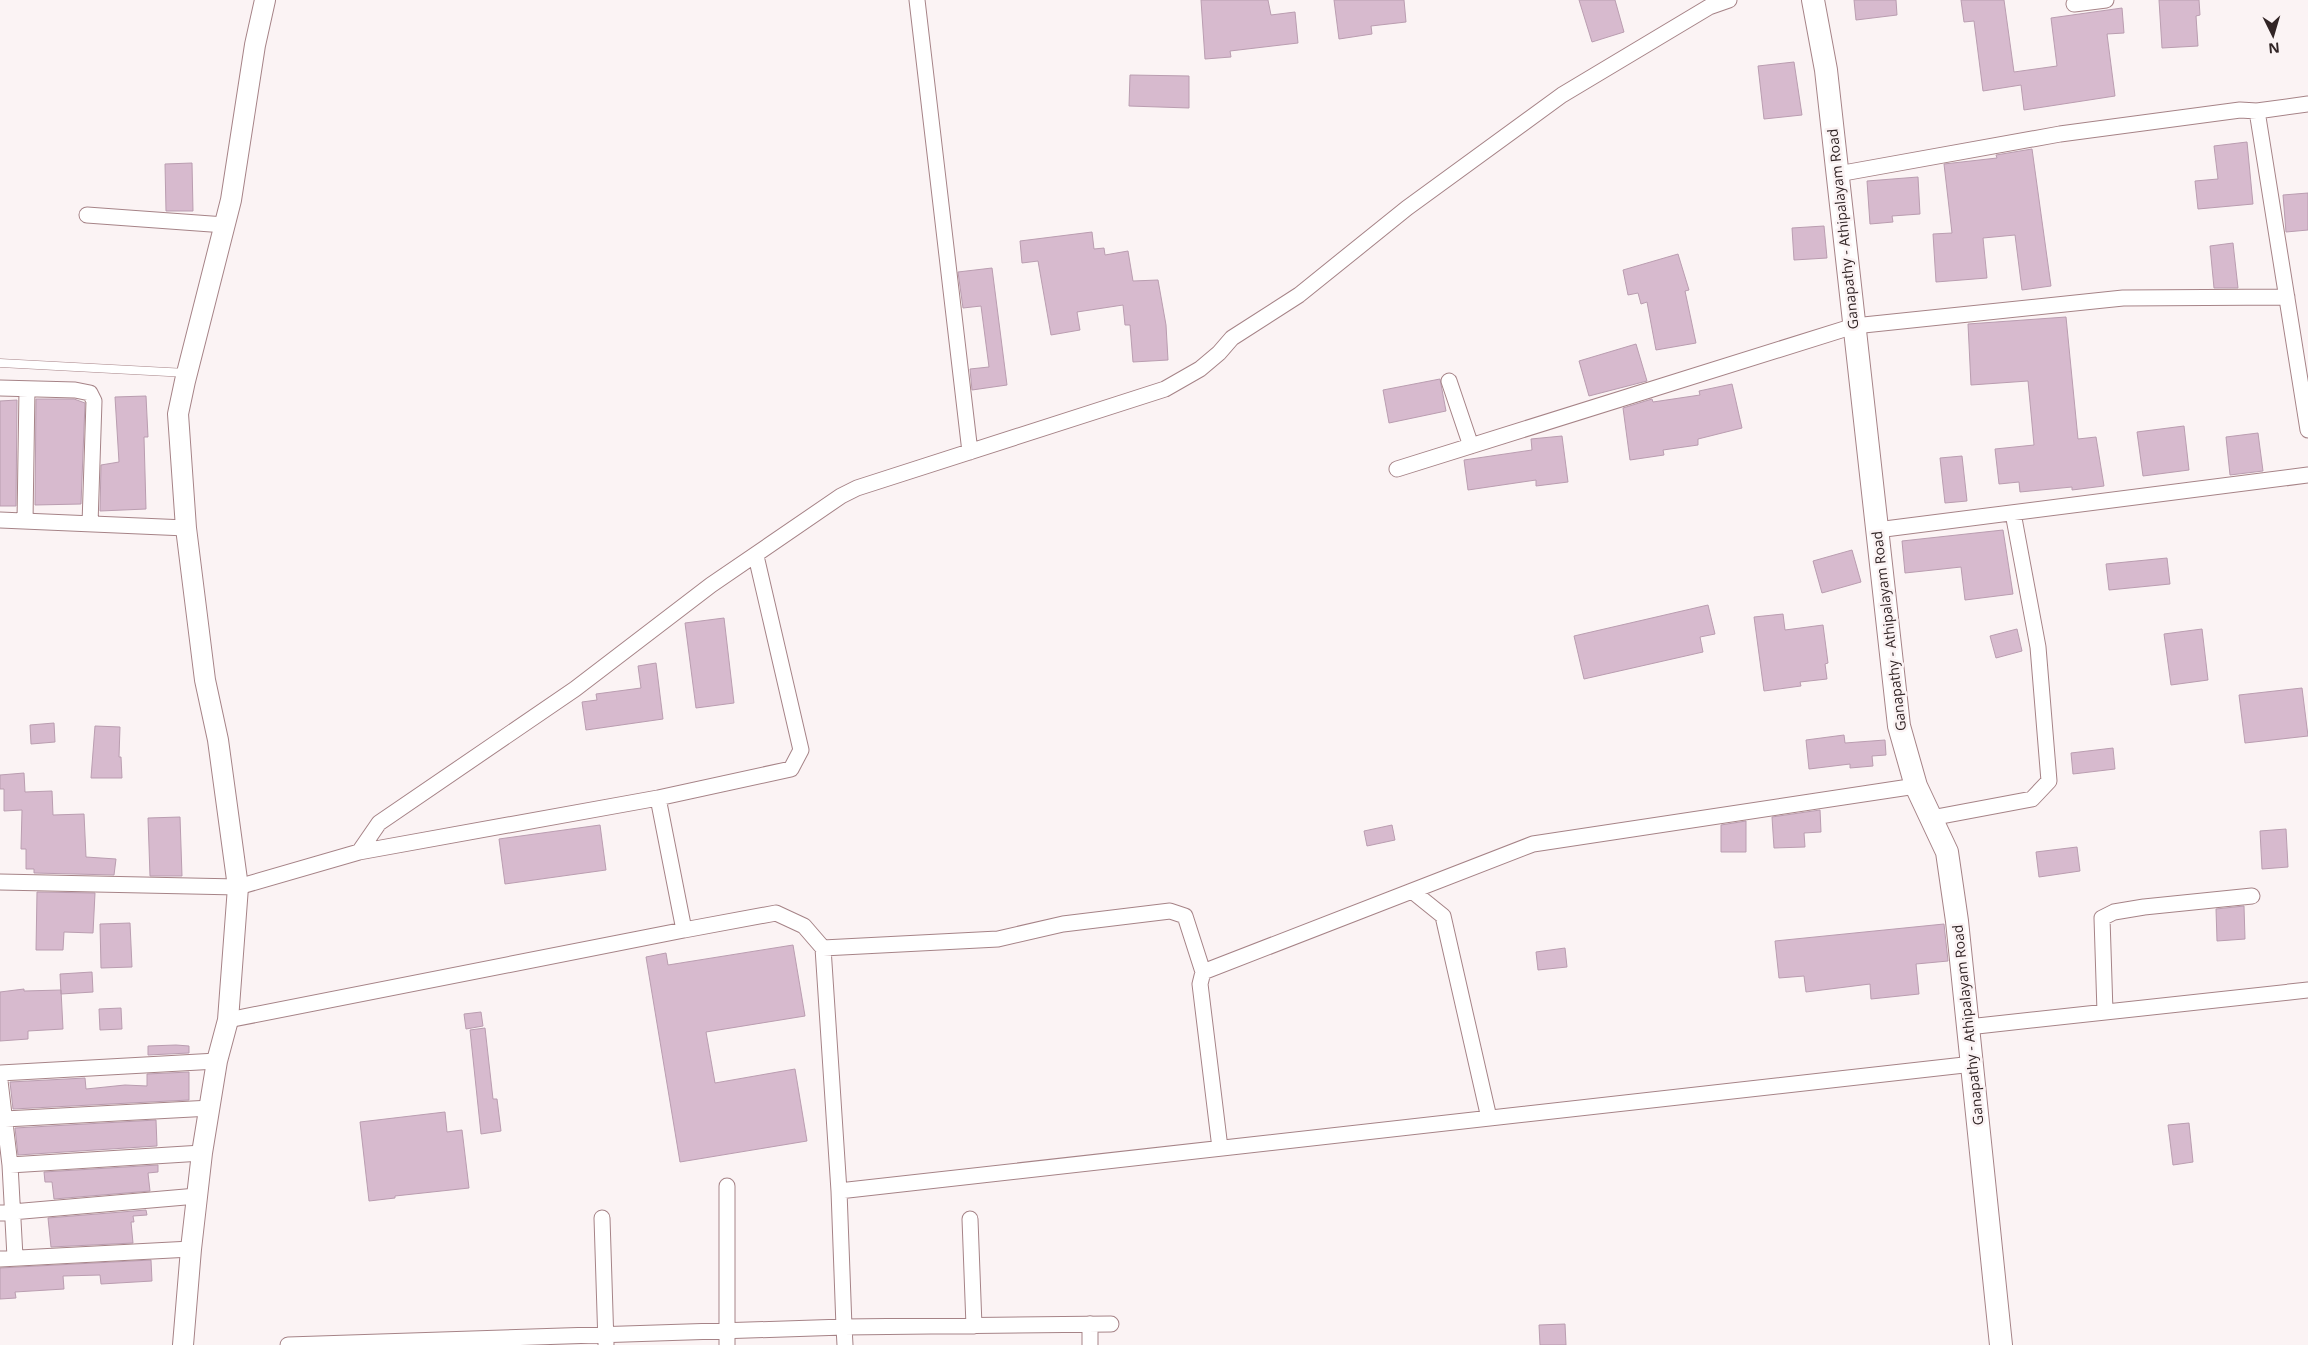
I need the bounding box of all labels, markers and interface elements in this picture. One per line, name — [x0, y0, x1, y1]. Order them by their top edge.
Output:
north arrow — [2248, 10, 2298, 60]
text: N — [2268, 38, 2281, 58]
street label: Ganapathy - Athipalayam Road — [1823, 128, 1862, 330]
street label: Ganapathy - Athipalayam Road — [1867, 530, 1910, 732]
street label: Ganapathy - Athipalayam Road — [1948, 924, 1987, 1126]

